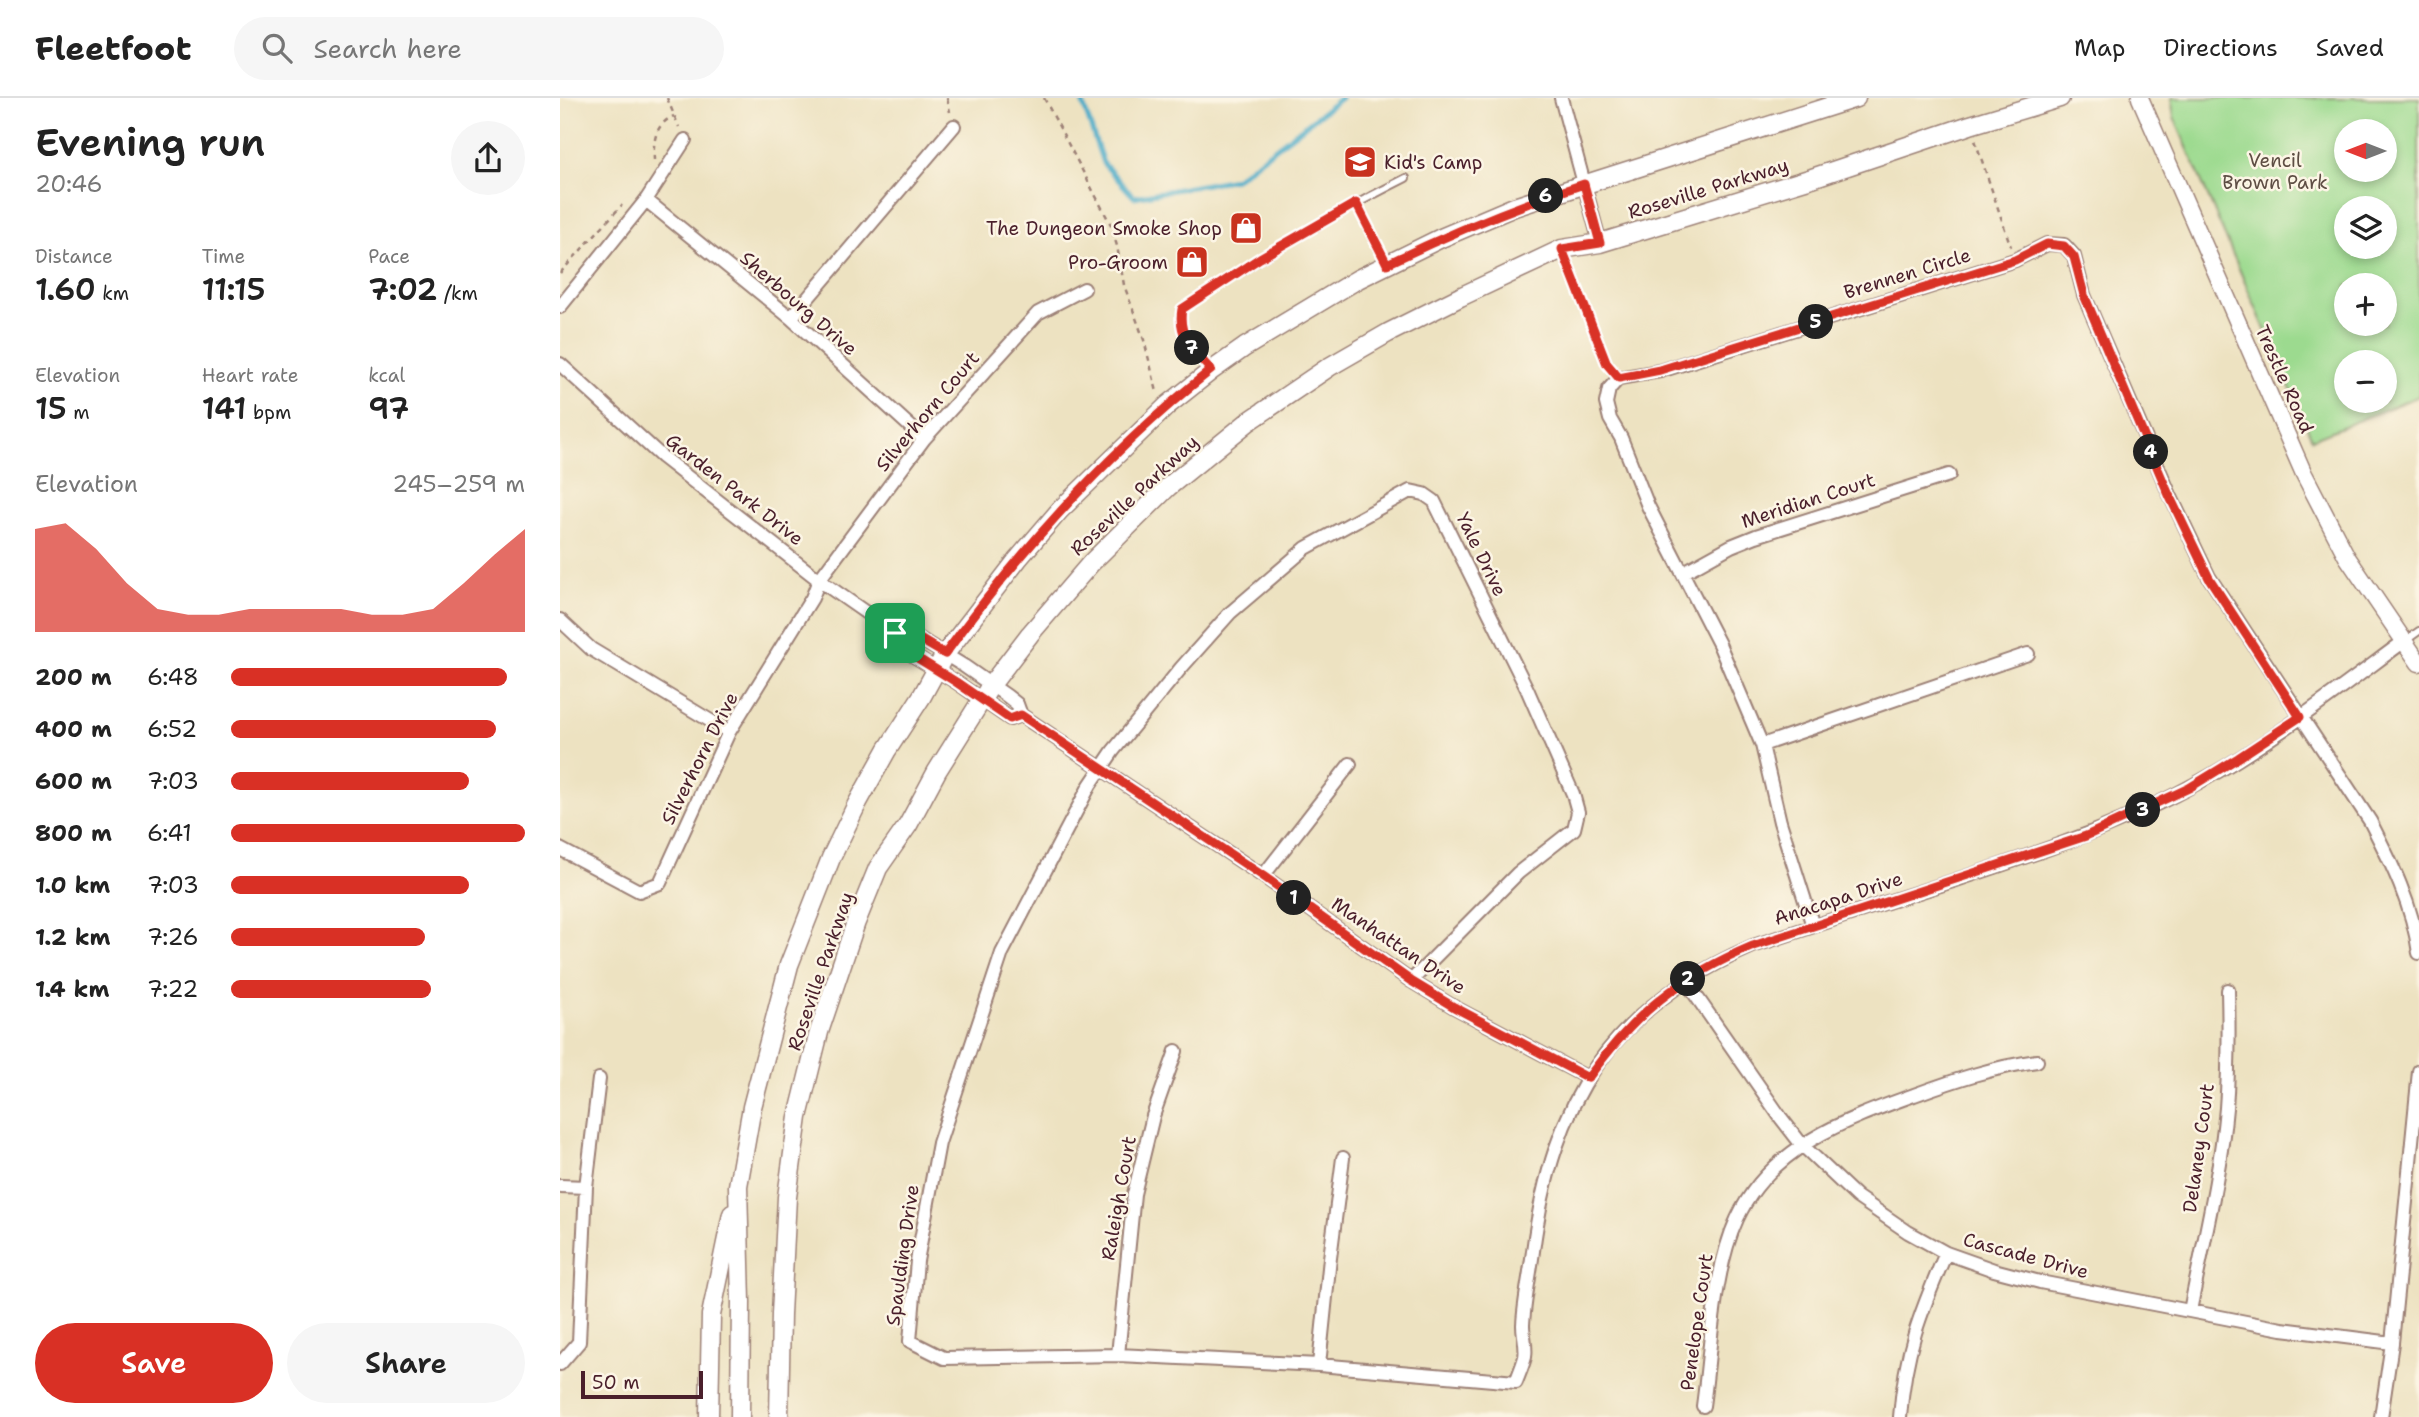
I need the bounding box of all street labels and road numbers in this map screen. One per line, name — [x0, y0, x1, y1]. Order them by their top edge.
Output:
street label: Roseville Parkway — [1625, 152, 1791, 225]
street label: Brennen Circle — [1841, 242, 1974, 305]
street label: Sherbourg Drive — [735, 246, 862, 361]
street label: Trestle Road — [2250, 321, 2320, 437]
street label: Silverhorn Court — [870, 346, 985, 477]
street label: Garden Park Drive — [661, 428, 809, 551]
street label: Roseville Parkway — [1065, 429, 1204, 561]
street label: Meridian Court — [1738, 467, 1878, 534]
street label: Yale Drive — [1450, 508, 1513, 600]
street label: Silverhorn Drive — [655, 688, 744, 829]
street label: Anacapa Drive — [1771, 866, 1906, 931]
street label: Roseville Parkway — [782, 888, 859, 1054]
street label: Manhattan Drive — [1327, 891, 1471, 1000]
street label: Delaney Court — [2177, 1082, 2220, 1214]
street label: Raleigh Court — [1095, 1134, 1142, 1262]
street label: Spaulding Drive — [880, 1183, 925, 1327]
street label: Cascade Drive — [1960, 1227, 2091, 1284]
street label: Penelope Court — [1675, 1252, 1718, 1392]

